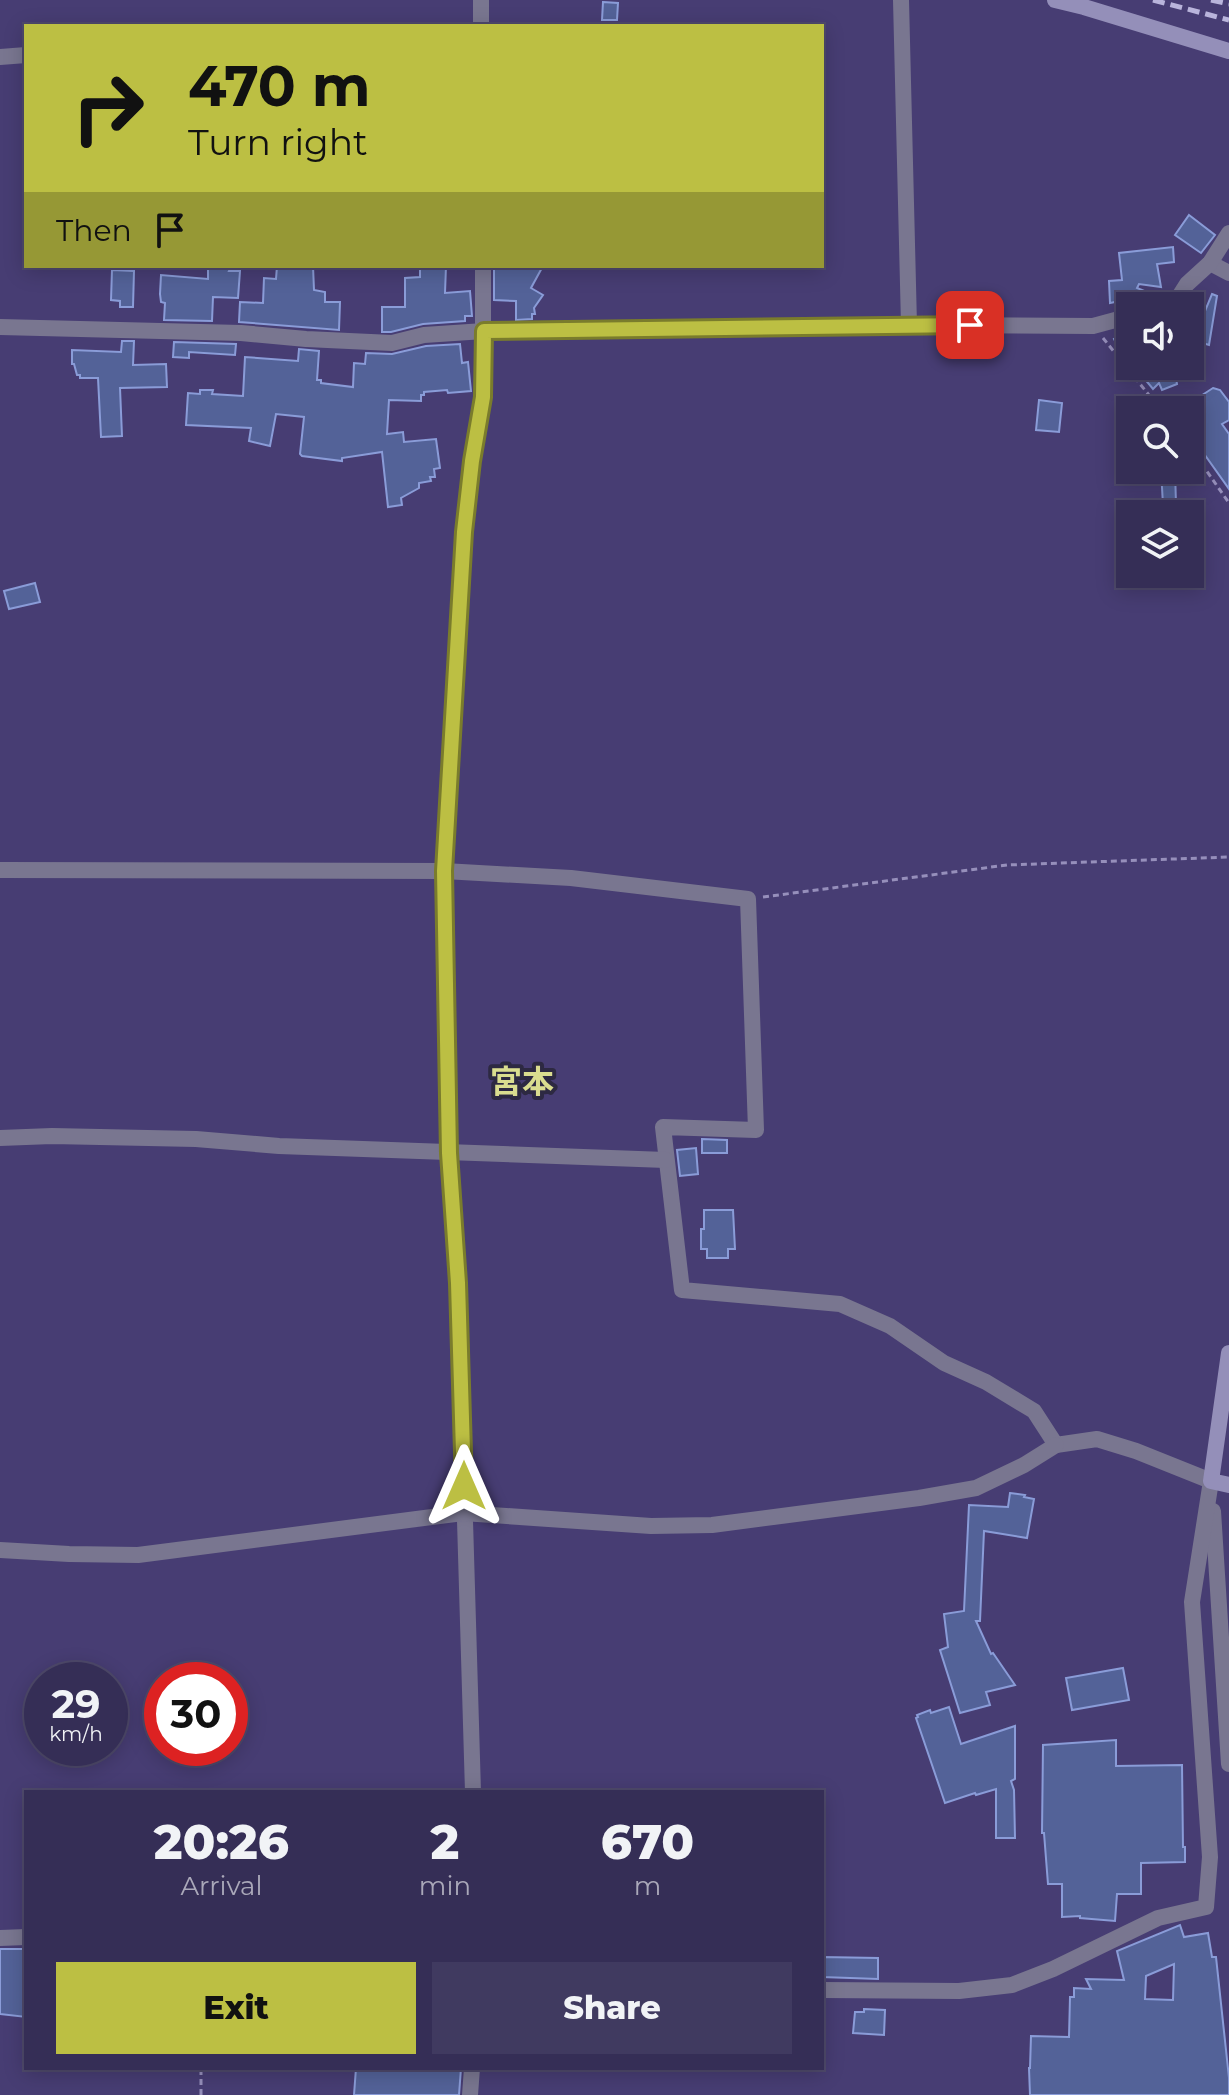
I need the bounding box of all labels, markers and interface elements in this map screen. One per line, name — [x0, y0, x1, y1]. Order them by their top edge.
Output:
text: 470 m — [188, 52, 370, 120]
icon: right — [56, 56, 160, 160]
text: Turn right — [188, 120, 368, 164]
icon: arrive — [148, 208, 192, 252]
text: Then — [56, 212, 132, 249]
pin — [936, 291, 1004, 359]
map controls — [1116, 292, 1204, 588]
button: sound — [1116, 292, 1204, 380]
icon: arrive — [948, 303, 992, 347]
button: search — [1116, 396, 1204, 484]
button: layers — [1116, 500, 1204, 588]
district label: 宮本 — [490, 1062, 554, 1101]
position arrow — [422, 1444, 506, 1528]
speed limit sign: 30 — [144, 1662, 248, 1766]
text: 29 — [51, 1679, 101, 1728]
text: km/h — [49, 1722, 103, 1746]
text: 20:26 — [154, 1813, 289, 1871]
text: 2 — [431, 1813, 459, 1871]
text: 670 — [601, 1813, 694, 1871]
text: Arrival — [180, 1870, 262, 1902]
text: min — [419, 1870, 471, 1902]
text: m — [634, 1870, 661, 1902]
button: Exit — [56, 1962, 416, 2054]
button: Share — [432, 1962, 792, 2054]

